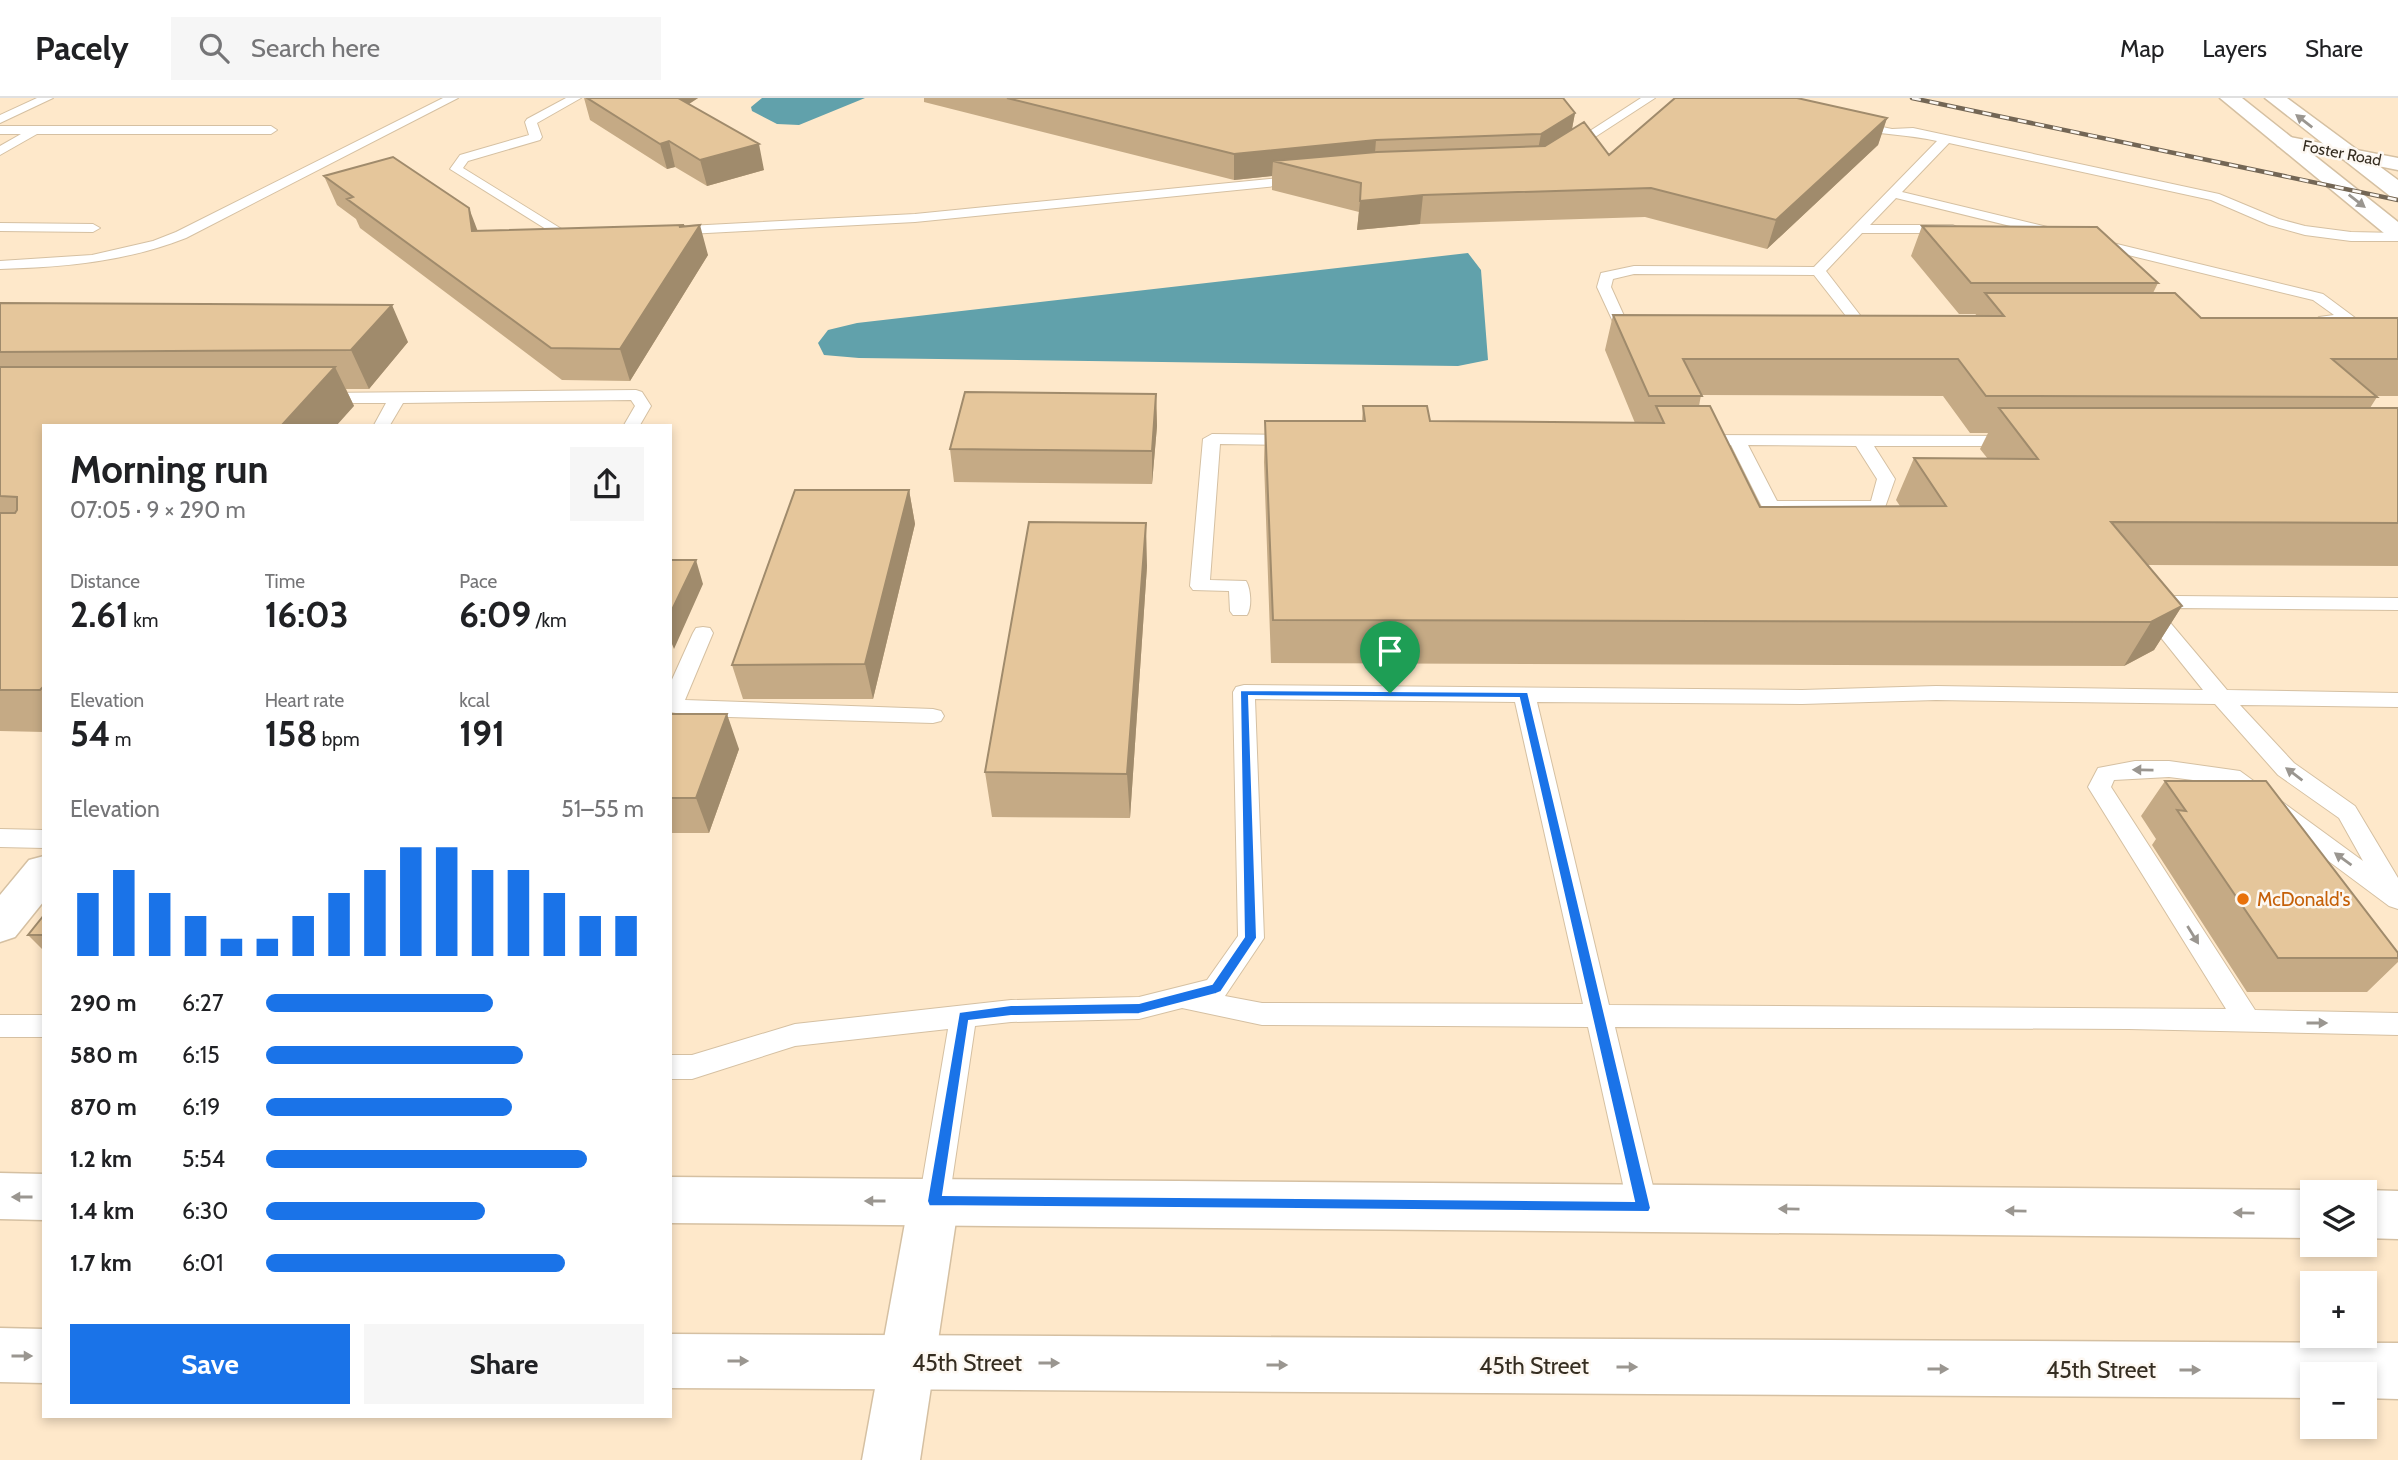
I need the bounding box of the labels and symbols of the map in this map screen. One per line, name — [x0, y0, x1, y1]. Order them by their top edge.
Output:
one-way arrow — [2295, 114, 2313, 128]
street label: Foster Road — [2301, 136, 2383, 170]
one-way arrow — [2348, 193, 2366, 207]
pin — [1360, 621, 1420, 693]
one-way arrow — [2132, 764, 2154, 776]
one-way arrow — [2285, 767, 2303, 781]
one-way arrow — [2334, 852, 2352, 866]
place label: McDonald's — [2257, 888, 2351, 911]
marker: McDonald's — [2235, 891, 2251, 907]
one-way arrow — [2186, 925, 2199, 945]
one-way arrow — [2306, 1018, 2328, 1029]
one-way arrow — [11, 1191, 33, 1202]
one-way arrow — [864, 1195, 886, 1207]
one-way arrow — [1777, 1203, 1799, 1215]
one-way arrow — [2005, 1205, 2027, 1217]
one-way arrow — [2232, 1207, 2254, 1219]
street label: 45th Street — [912, 1349, 1022, 1377]
one-way arrow — [11, 1350, 33, 1362]
street label: 45th Street — [1479, 1352, 1589, 1380]
one-way arrow — [728, 1355, 750, 1367]
street label: 45th Street — [2046, 1356, 2156, 1384]
one-way arrow — [1039, 1357, 1061, 1369]
one-way arrow — [1266, 1359, 1288, 1371]
one-way arrow — [1616, 1361, 1638, 1373]
one-way arrow — [1928, 1363, 1950, 1375]
one-way arrow — [2180, 1364, 2202, 1376]

